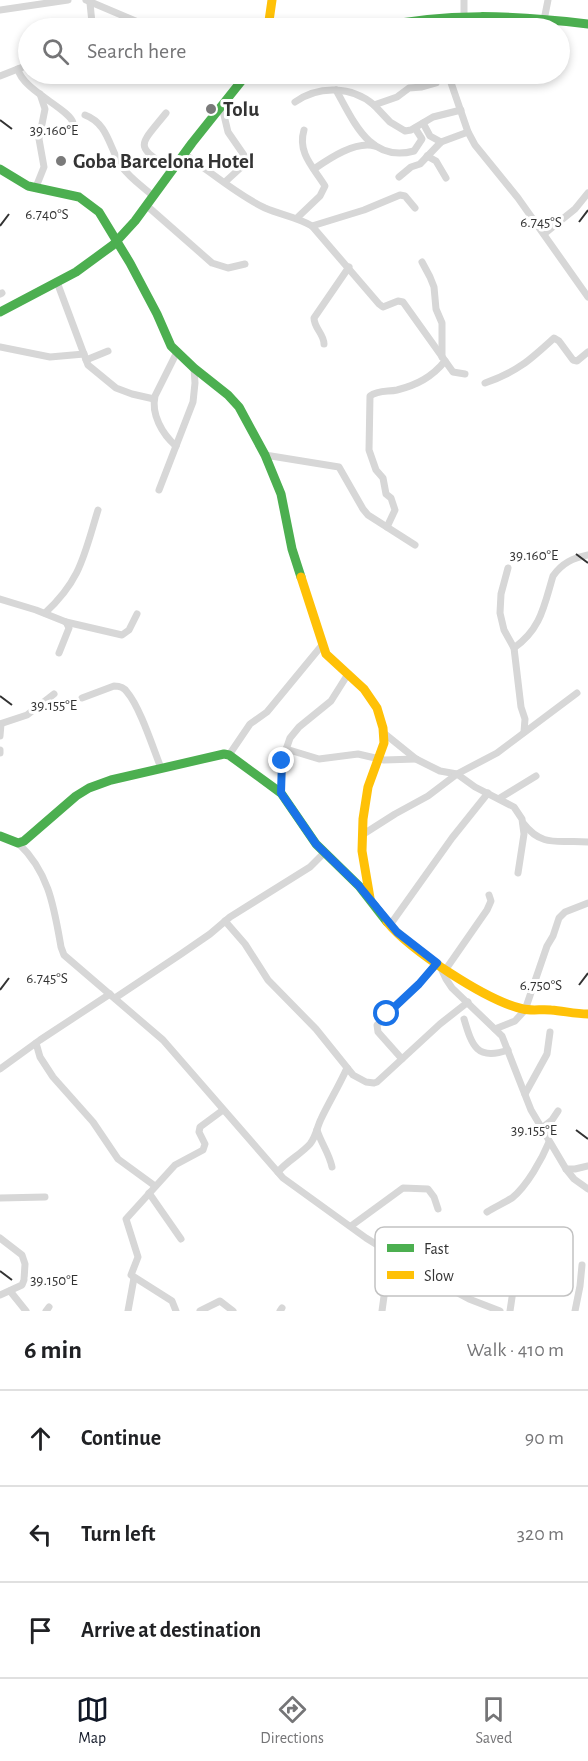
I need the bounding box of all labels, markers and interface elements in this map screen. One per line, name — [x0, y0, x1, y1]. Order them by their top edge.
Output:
search box — [18, 18, 570, 84]
icon: search — [39, 35, 72, 68]
text: Search here — [87, 40, 186, 62]
place label: Tolu — [223, 99, 259, 120]
marker: Tolu — [204, 102, 218, 116]
text: 39.160°E — [30, 123, 78, 138]
place label: Goba Barcelona Hotel — [73, 151, 254, 172]
marker: Goba Barcelona Hotel — [54, 154, 68, 168]
text: 6.740°S — [25, 207, 69, 222]
text: 6.745°S — [520, 215, 562, 230]
text: 39.160°E — [510, 548, 558, 563]
text: 39.155°E — [31, 698, 77, 713]
route end — [268, 747, 294, 773]
text: 6.745°S — [26, 971, 68, 986]
text: 6.750°S — [520, 978, 562, 993]
route start — [373, 1000, 399, 1026]
text: 39.155°E — [511, 1123, 557, 1138]
legend — [375, 1227, 573, 1296]
text: Fast — [424, 1241, 449, 1257]
text: Slow — [424, 1268, 454, 1284]
text: 39.150°E — [30, 1273, 78, 1288]
text: 6 min — [24, 1337, 82, 1363]
text: Walk · 410 m — [466, 1340, 564, 1360]
icon: ahead — [24, 1422, 57, 1455]
text: Continue — [81, 1427, 161, 1449]
text: 90 m — [525, 1428, 564, 1448]
icon: left — [24, 1518, 57, 1551]
text: Turn left — [81, 1523, 155, 1545]
text: 320 m — [517, 1524, 564, 1544]
icon: arrive — [24, 1614, 57, 1647]
text: Arrive at destination — [81, 1619, 261, 1641]
tab: Map — [76, 1693, 109, 1748]
tab: Directions — [260, 1693, 324, 1748]
tab: Saved — [476, 1693, 512, 1748]

